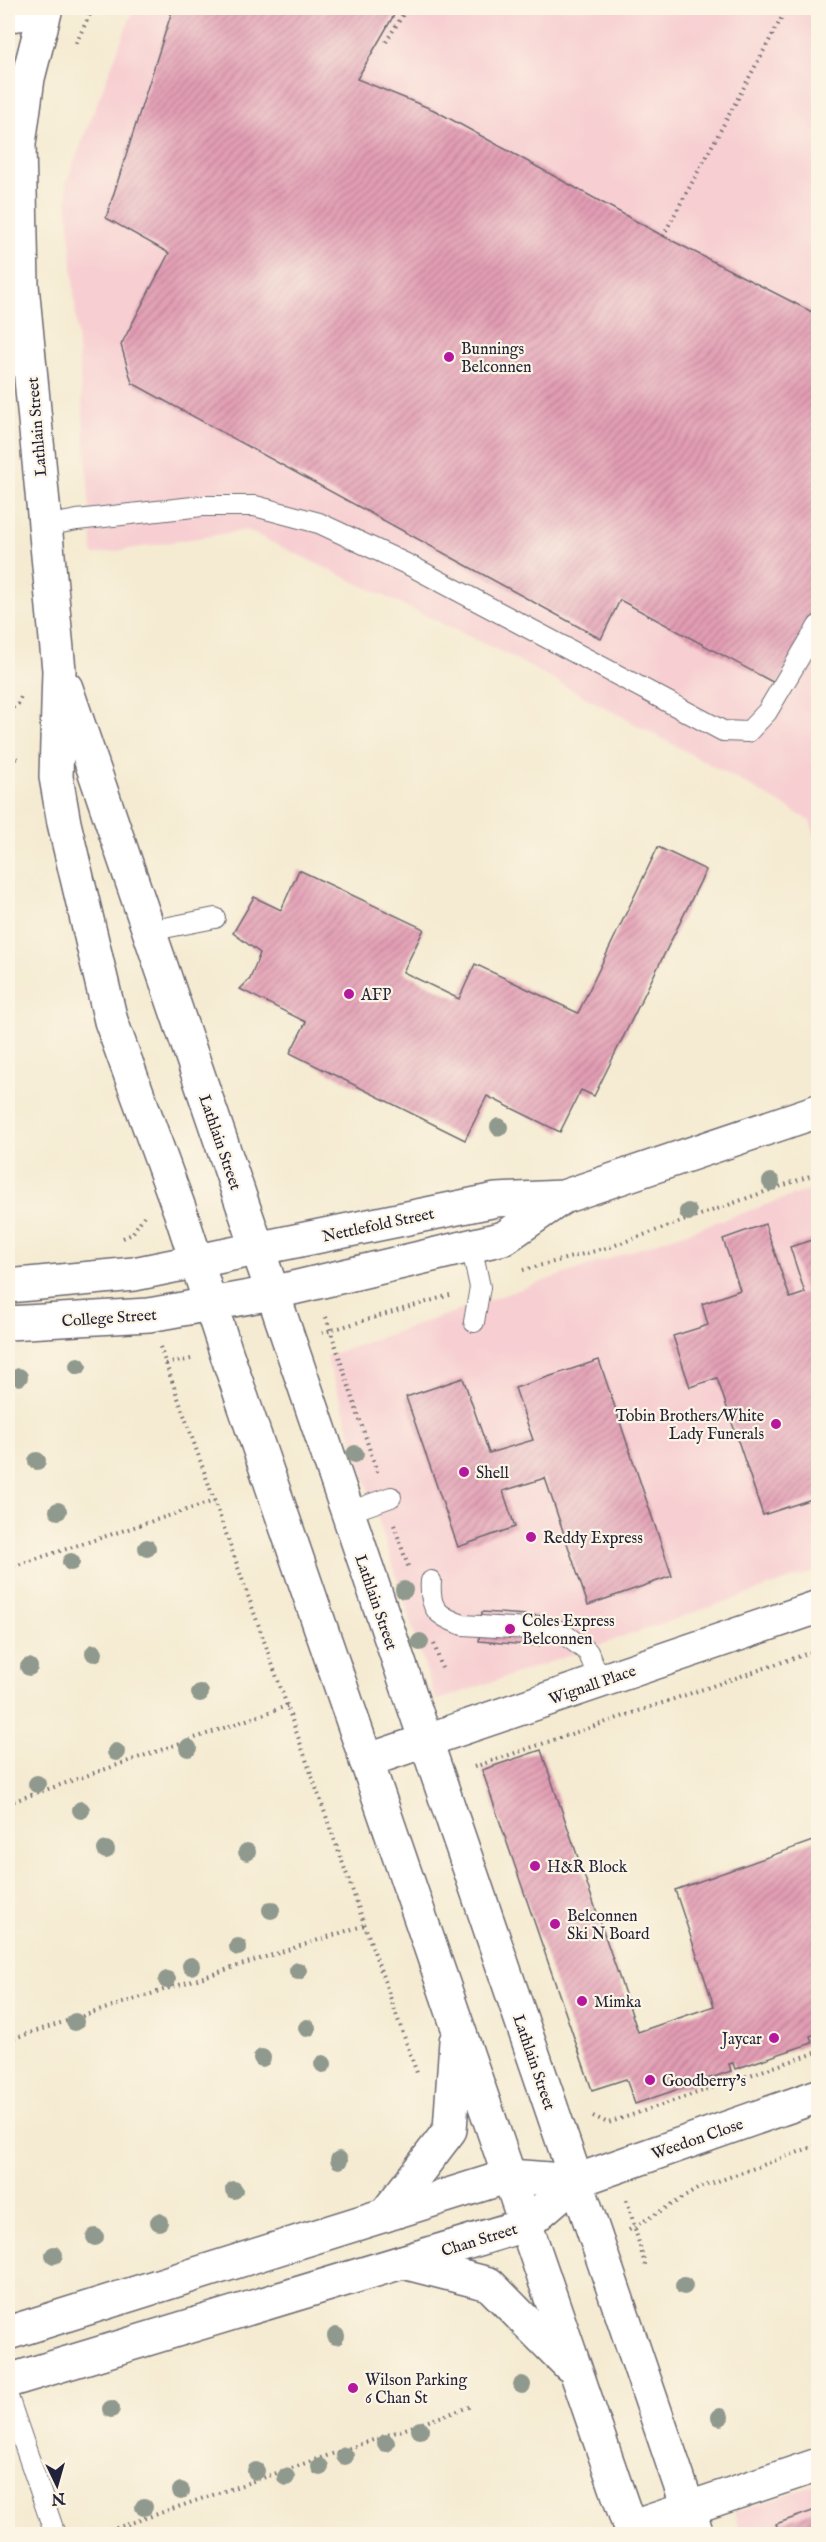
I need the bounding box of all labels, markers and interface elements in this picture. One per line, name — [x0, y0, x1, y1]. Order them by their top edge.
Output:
place label: Bunnings Belconnen — [461, 340, 532, 378]
marker: Bunnings Belconnen — [442, 350, 456, 364]
street label: Lathlain Street — [24, 376, 52, 477]
place label: AFP — [360, 986, 391, 1006]
marker: AFP — [342, 987, 356, 1001]
street label: Lathlain Street — [193, 1092, 245, 1193]
street label: Nettlefold Street — [321, 1204, 437, 1248]
street label: College Street — [61, 1306, 158, 1332]
place label: Tobin Brothers/White Lady Funerals — [615, 1407, 764, 1445]
marker: Tobin Brothers/White Lady Funerals — [769, 1417, 783, 1431]
place label: Shell — [476, 1464, 509, 1484]
marker: Shell — [457, 1465, 471, 1479]
place label: Reddy Express — [543, 1529, 643, 1549]
marker: Reddy Express — [524, 1530, 538, 1544]
street label: Lathlain Street — [349, 1552, 401, 1653]
place label: Coles Express Belconnen — [522, 1612, 615, 1650]
marker: Coles Express Belconnen — [503, 1622, 517, 1636]
street label: Wignall Place — [547, 1662, 639, 1710]
place label: H&R Block — [547, 1858, 628, 1878]
marker: H&R Block — [528, 1859, 542, 1873]
place label: Belconnen Ski N Board — [567, 1907, 650, 1945]
marker: Belconnen Ski N Board — [548, 1917, 562, 1931]
place label: Mimka — [594, 1993, 641, 2013]
marker: Mimka — [575, 1994, 589, 2008]
street label: Lathlain Street — [507, 2012, 559, 2113]
place label: Jaycar — [720, 2030, 762, 2050]
marker: Jaycar — [767, 2031, 781, 2045]
place label: Goodberry’s — [662, 2072, 747, 2092]
marker: Goodberry’s — [643, 2073, 657, 2087]
street label: Weedon Close — [649, 2115, 746, 2165]
street label: Chan Street — [439, 2220, 521, 2262]
place label: Wilson Parking 6 Chan St — [365, 2371, 467, 2409]
marker: Wilson Parking 6 Chan St — [346, 2381, 360, 2395]
north arrow — [27, 2455, 87, 2515]
text: N — [50, 2487, 67, 2509]

